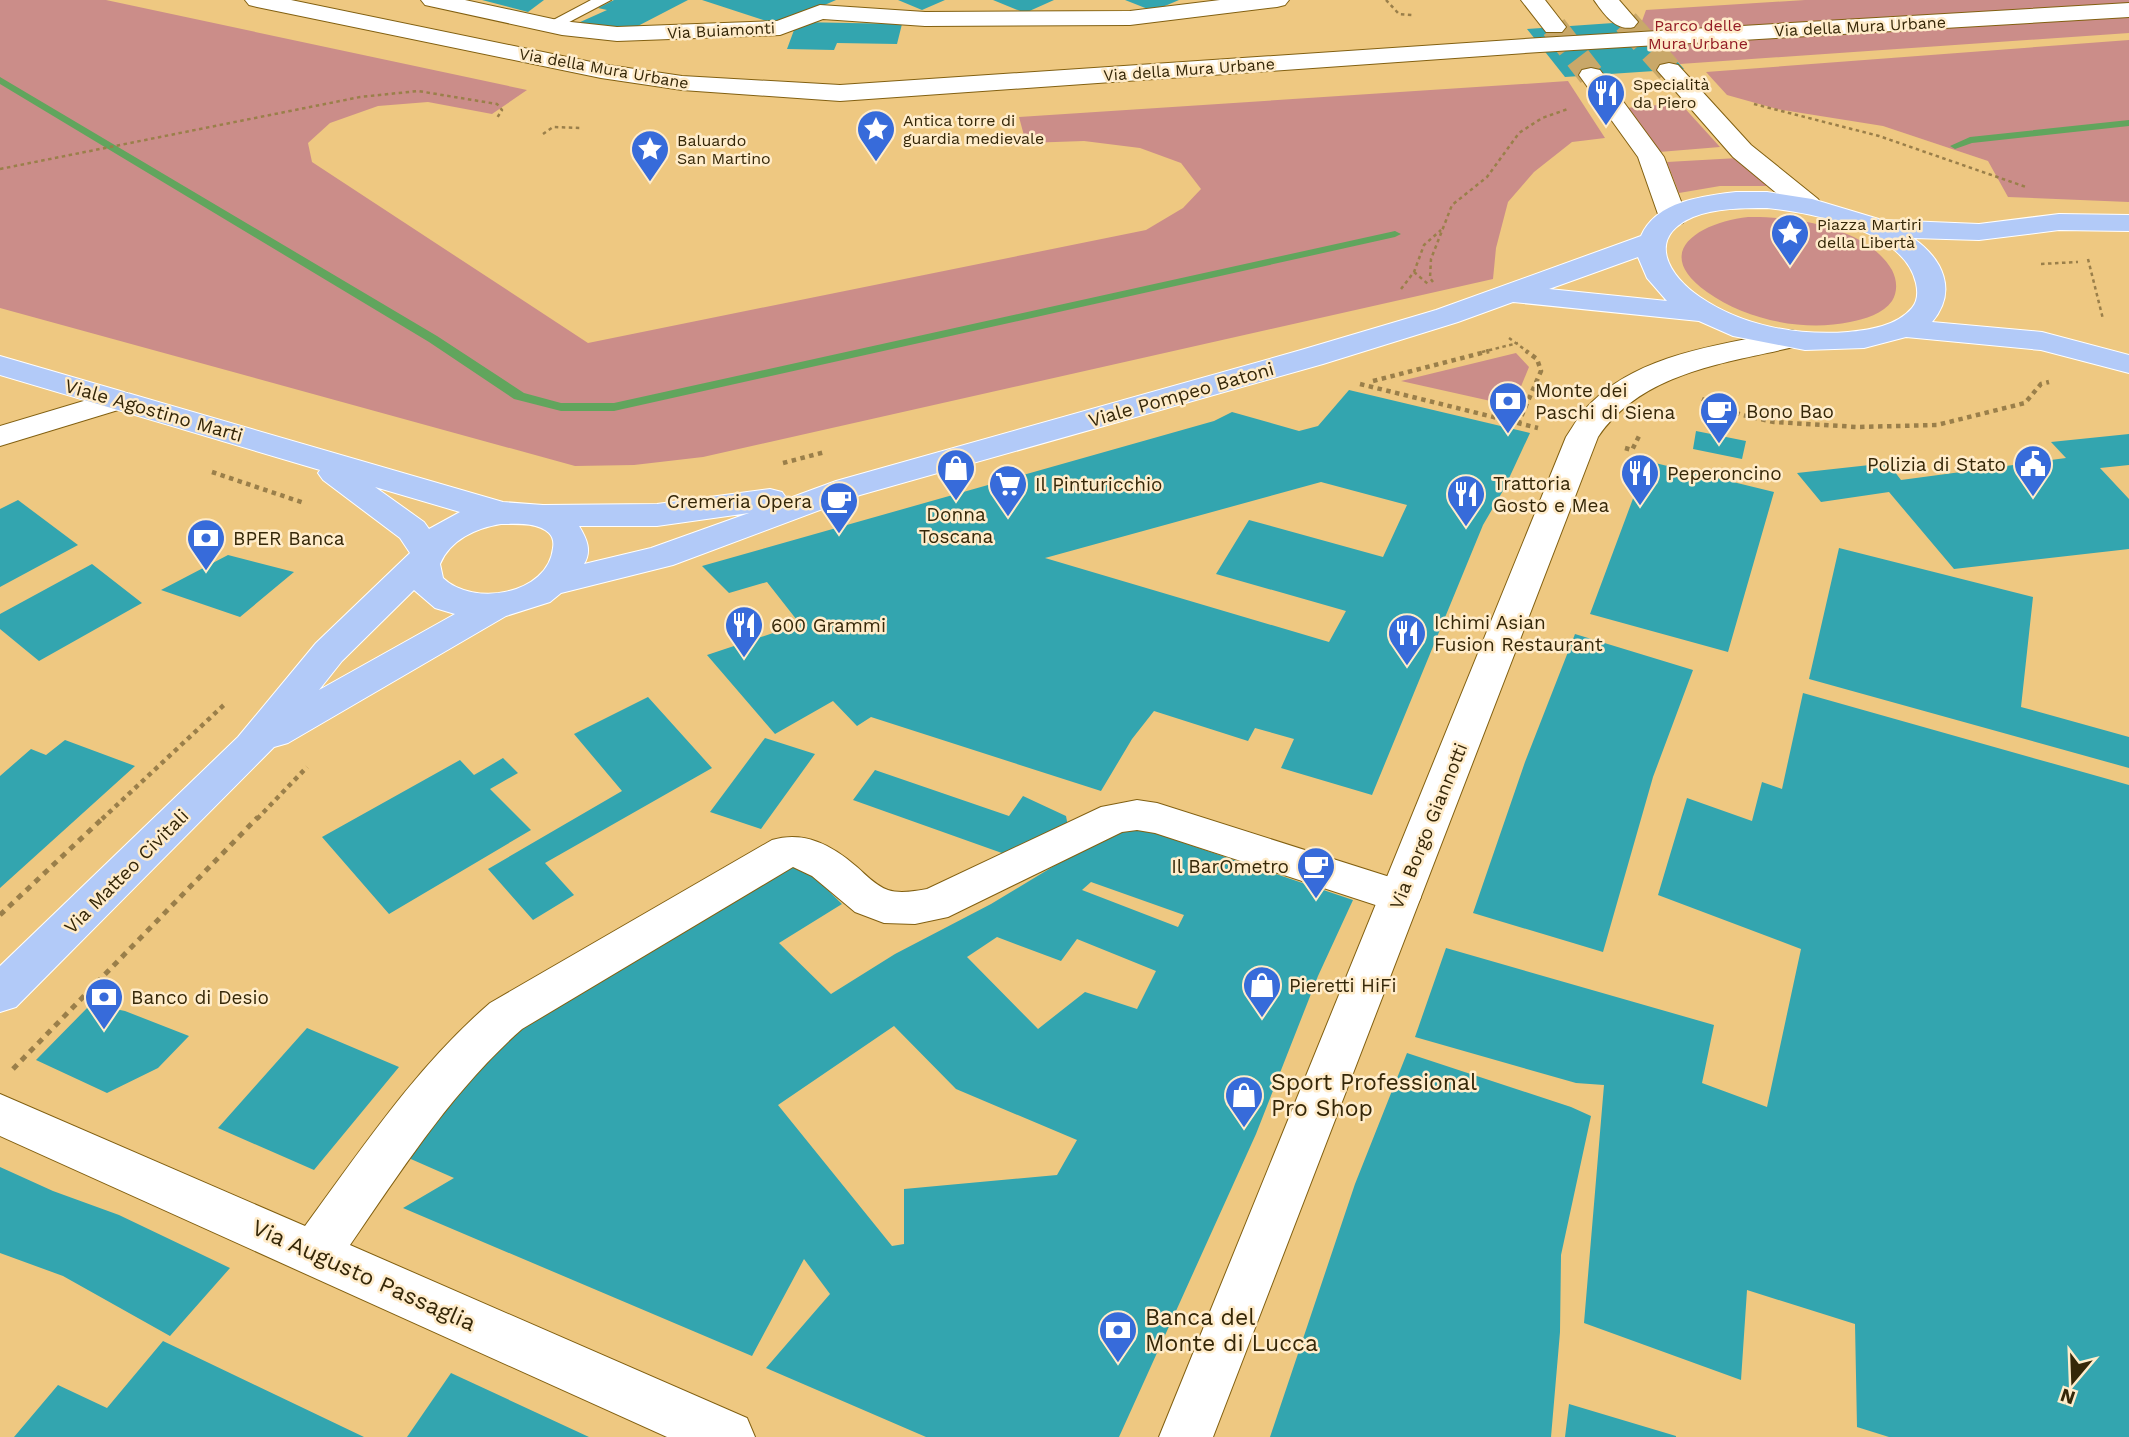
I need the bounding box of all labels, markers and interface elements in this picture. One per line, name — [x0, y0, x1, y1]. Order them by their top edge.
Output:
street label: Via della Mura Urbane — [1774, 13, 1946, 40]
park label: Parco delle Mura Urbane — [1648, 16, 1748, 53]
street label: Via Buiamonti — [667, 18, 775, 43]
street label: Via della Mura Urbane — [518, 44, 690, 93]
street label: Via della Mura Urbane — [1103, 54, 1275, 85]
restaurant icon: Specialità da Piero — [1585, 72, 1627, 127]
place label: Specialità da Piero — [1633, 75, 1710, 112]
place icon: Antica torre di guardia medievale — [855, 108, 897, 163]
place label: Antica torre di guardia medievale — [903, 111, 1044, 148]
place icon: Baluardo San Martino — [629, 128, 671, 183]
place label: Baluardo San Martino — [677, 131, 771, 168]
place icon: Piazza Martiri della Libertà — [1769, 212, 1811, 267]
place label: Piazza Martiri della Libertà — [1817, 215, 1922, 252]
street label: Viale Pompeo Batoni — [1086, 357, 1277, 432]
street label: Viale Agostino Marti — [62, 374, 246, 447]
place label: Monte dei Paschi di Siena — [1535, 379, 1676, 424]
bank icon: Monte dei Paschi di Siena — [1487, 380, 1529, 435]
cafe icon: Bono Bao — [1698, 390, 1740, 445]
place label: Bono Bao — [1746, 400, 1834, 423]
public building icon: Polizia di Stato — [2012, 443, 2054, 498]
shop icon: Donna Toscana — [935, 447, 977, 502]
restaurant icon: Peperoncino — [1619, 452, 1661, 507]
place label: Polizia di Stato — [1867, 453, 2006, 476]
place label: Peperoncino — [1667, 462, 1782, 485]
supermarket icon: Il Pinturicchio — [987, 463, 1029, 518]
place label: Trattoria Gosto e Mea — [1493, 472, 1609, 517]
place label: Il Pinturicchio — [1035, 473, 1162, 496]
restaurant icon: Trattoria Gosto e Mea — [1445, 473, 1487, 528]
cafe icon: Cremeria Opera — [818, 480, 860, 535]
place label: Cremeria Opera — [667, 490, 812, 513]
place label: Donna Toscana — [919, 503, 994, 548]
bank icon: BPER Banca — [185, 517, 227, 572]
place label: BPER Banca — [233, 527, 345, 550]
restaurant icon: 600 Grammi — [723, 604, 765, 659]
place label: Ichimi Asian Fusion Restaurant — [1434, 611, 1603, 656]
restaurant icon: Ichimi Asian Fusion Restaurant — [1386, 612, 1428, 667]
place label: 600 Grammi — [771, 614, 886, 637]
street label: Via Borgo Giannotti — [1385, 740, 1472, 913]
street label: Via Matteo Civitali — [59, 804, 193, 938]
cafe icon: Il BarOmetro — [1295, 845, 1337, 900]
place label: Il BarOmetro — [1171, 855, 1289, 878]
shop icon: Pieretti HiFi — [1241, 964, 1283, 1019]
place label: Pieretti HiFi — [1289, 974, 1397, 997]
bank icon: Banco di Desio — [83, 976, 125, 1031]
place label: Banco di Desio — [131, 986, 269, 1009]
place label: Sport Professional Pro Shop — [1271, 1069, 1477, 1122]
shop icon: Sport Professional Pro Shop — [1223, 1074, 1265, 1129]
street label: Via Augusto Passaglia — [248, 1214, 480, 1337]
place label: Banca del Monte di Lucca — [1145, 1304, 1318, 1357]
bank icon: Banca del Monte di Lucca — [1097, 1309, 1139, 1364]
north arrow — [2038, 1346, 2108, 1416]
text: N — [2057, 1383, 2078, 1410]

